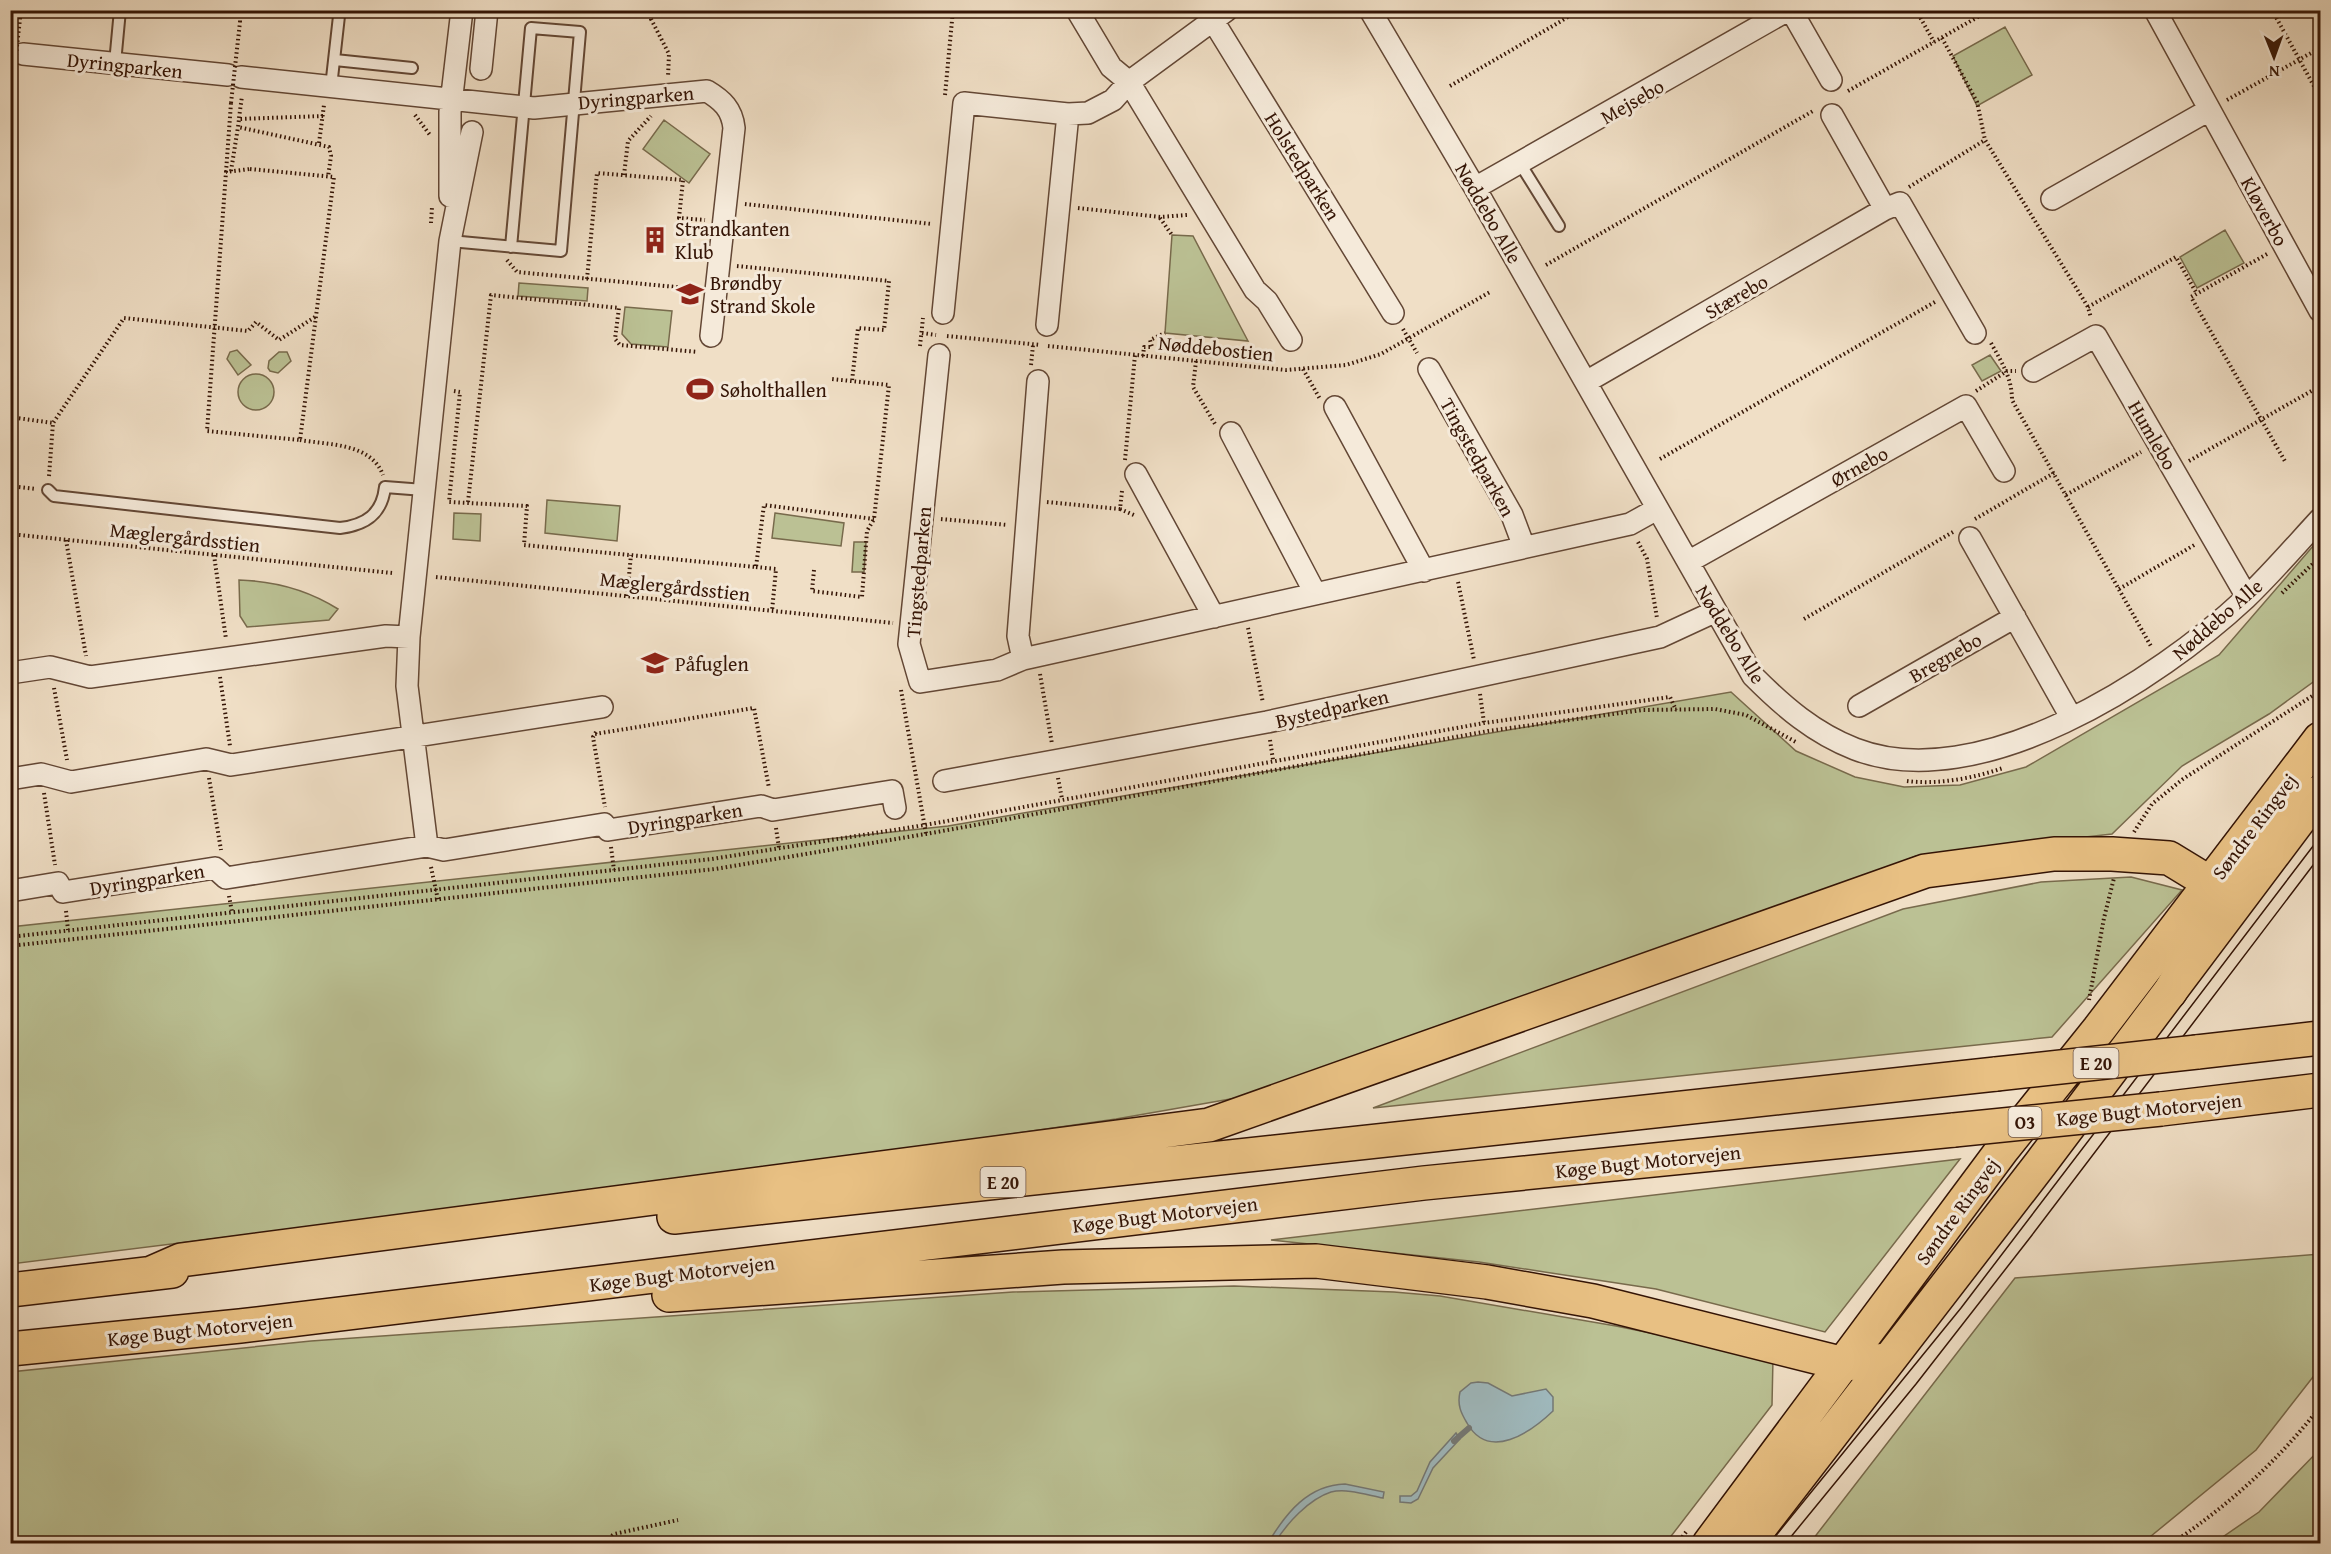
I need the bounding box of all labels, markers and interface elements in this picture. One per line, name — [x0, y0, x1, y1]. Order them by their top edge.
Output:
north arrow — [2244, 27, 2304, 87]
street label: Dyringparken — [66, 45, 184, 85]
text: N — [2268, 60, 2280, 84]
street label: Mejsebo — [1595, 71, 1669, 131]
street label: Dyringparken — [577, 77, 695, 117]
street label: Holstedparken — [1258, 106, 1348, 226]
street label: Nøddebo Alle — [1449, 157, 1529, 269]
street label: Kløverbo — [2234, 171, 2296, 251]
place label: Strandkanten Klub — [675, 214, 790, 266]
building icon: Strandkanten Klub — [640, 225, 670, 255]
street label: Stærebo — [1699, 266, 1773, 326]
place label: Brøndby Strand Skole — [710, 268, 815, 320]
school or university icon: Brøndby Strand Skole — [675, 279, 705, 309]
street label: Nøddebostien — [1157, 328, 1275, 368]
sports icon: Søholthallen — [685, 374, 715, 404]
place label: Søholthallen — [720, 375, 827, 404]
street label: Tingstedparken — [1433, 392, 1523, 522]
street label: Humlebo — [2121, 395, 2185, 475]
street label: Ørnebo — [1825, 438, 1893, 494]
street label: Tingstedparken — [898, 505, 938, 639]
street label: Mæglergårdsstien — [108, 515, 262, 559]
street label: Mæglergårdsstien — [598, 564, 752, 608]
street label: Nøddebo Alle — [2165, 571, 2269, 667]
street label: Nøddebo Alle — [1689, 579, 1773, 689]
street label: Bregnebo — [1903, 624, 1987, 690]
school or university icon: Påfuglen — [640, 648, 670, 678]
place label: Påfuglen — [675, 649, 749, 678]
street label: Bystedparken — [1273, 681, 1391, 735]
street label: Søndre Ringvej — [2204, 767, 2304, 885]
street label: Dyringparken — [625, 795, 745, 841]
street label: Dyringparken — [87, 856, 207, 902]
road number: E 20 — [2074, 1048, 2118, 1078]
street label: Køge Bugt Motorvejen — [2055, 1085, 2243, 1133]
road number: O3 — [2008, 1107, 2042, 1137]
street label: Køge Bugt Motorvejen — [1554, 1137, 1742, 1185]
street label: Søndre Ringvej — [1908, 1151, 2006, 1271]
road number: E 20 — [980, 1167, 1026, 1197]
street label: Køge Bugt Motorvejen — [1071, 1188, 1259, 1240]
street label: Køge Bugt Motorvejen — [588, 1247, 776, 1299]
street label: Køge Bugt Motorvejen — [106, 1305, 294, 1353]

